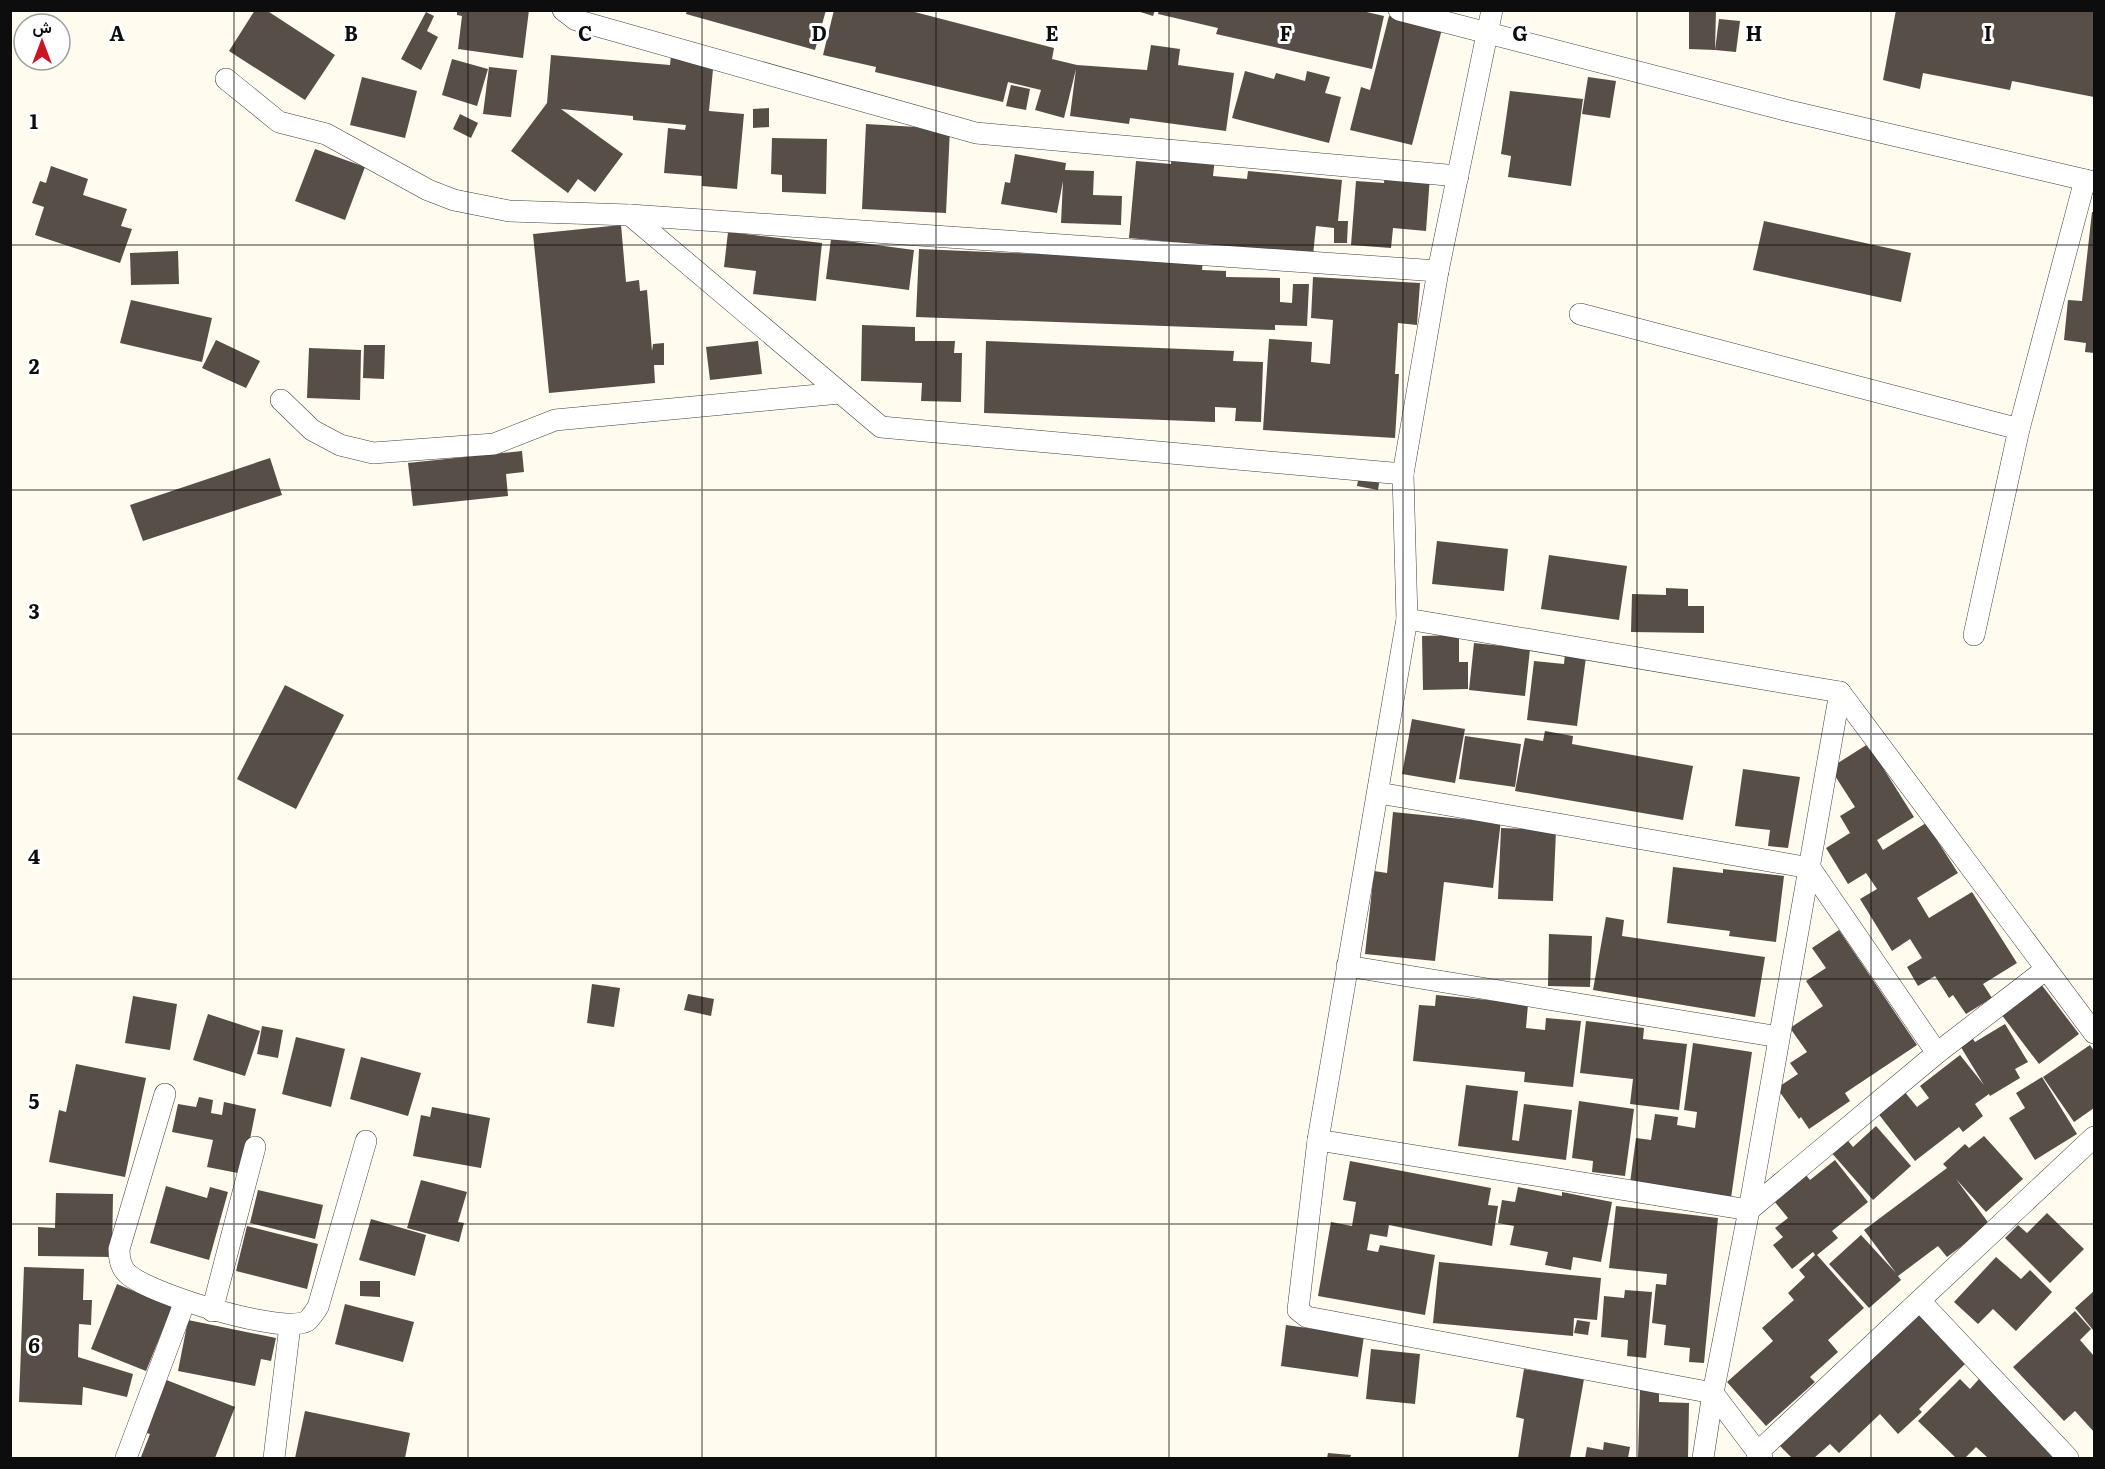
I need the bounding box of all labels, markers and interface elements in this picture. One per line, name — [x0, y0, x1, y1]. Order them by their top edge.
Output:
north arrow — [12, 12, 72, 72]
text: ش — [32, 14, 52, 38]
text: A — [109, 17, 125, 47]
text: B — [344, 17, 358, 47]
text: C — [578, 17, 592, 47]
text: D — [811, 17, 827, 47]
text: E — [1045, 17, 1059, 47]
text: F — [1280, 17, 1293, 47]
text: G — [1512, 17, 1528, 47]
text: H — [1746, 17, 1762, 47]
text: I — [1984, 17, 1992, 47]
text: 1 — [30, 105, 38, 135]
text: 2 — [29, 350, 40, 380]
text: 3 — [28, 595, 40, 625]
text: 4 — [28, 840, 40, 870]
text: 5 — [29, 1085, 40, 1115]
text: 6 — [28, 1329, 40, 1359]

